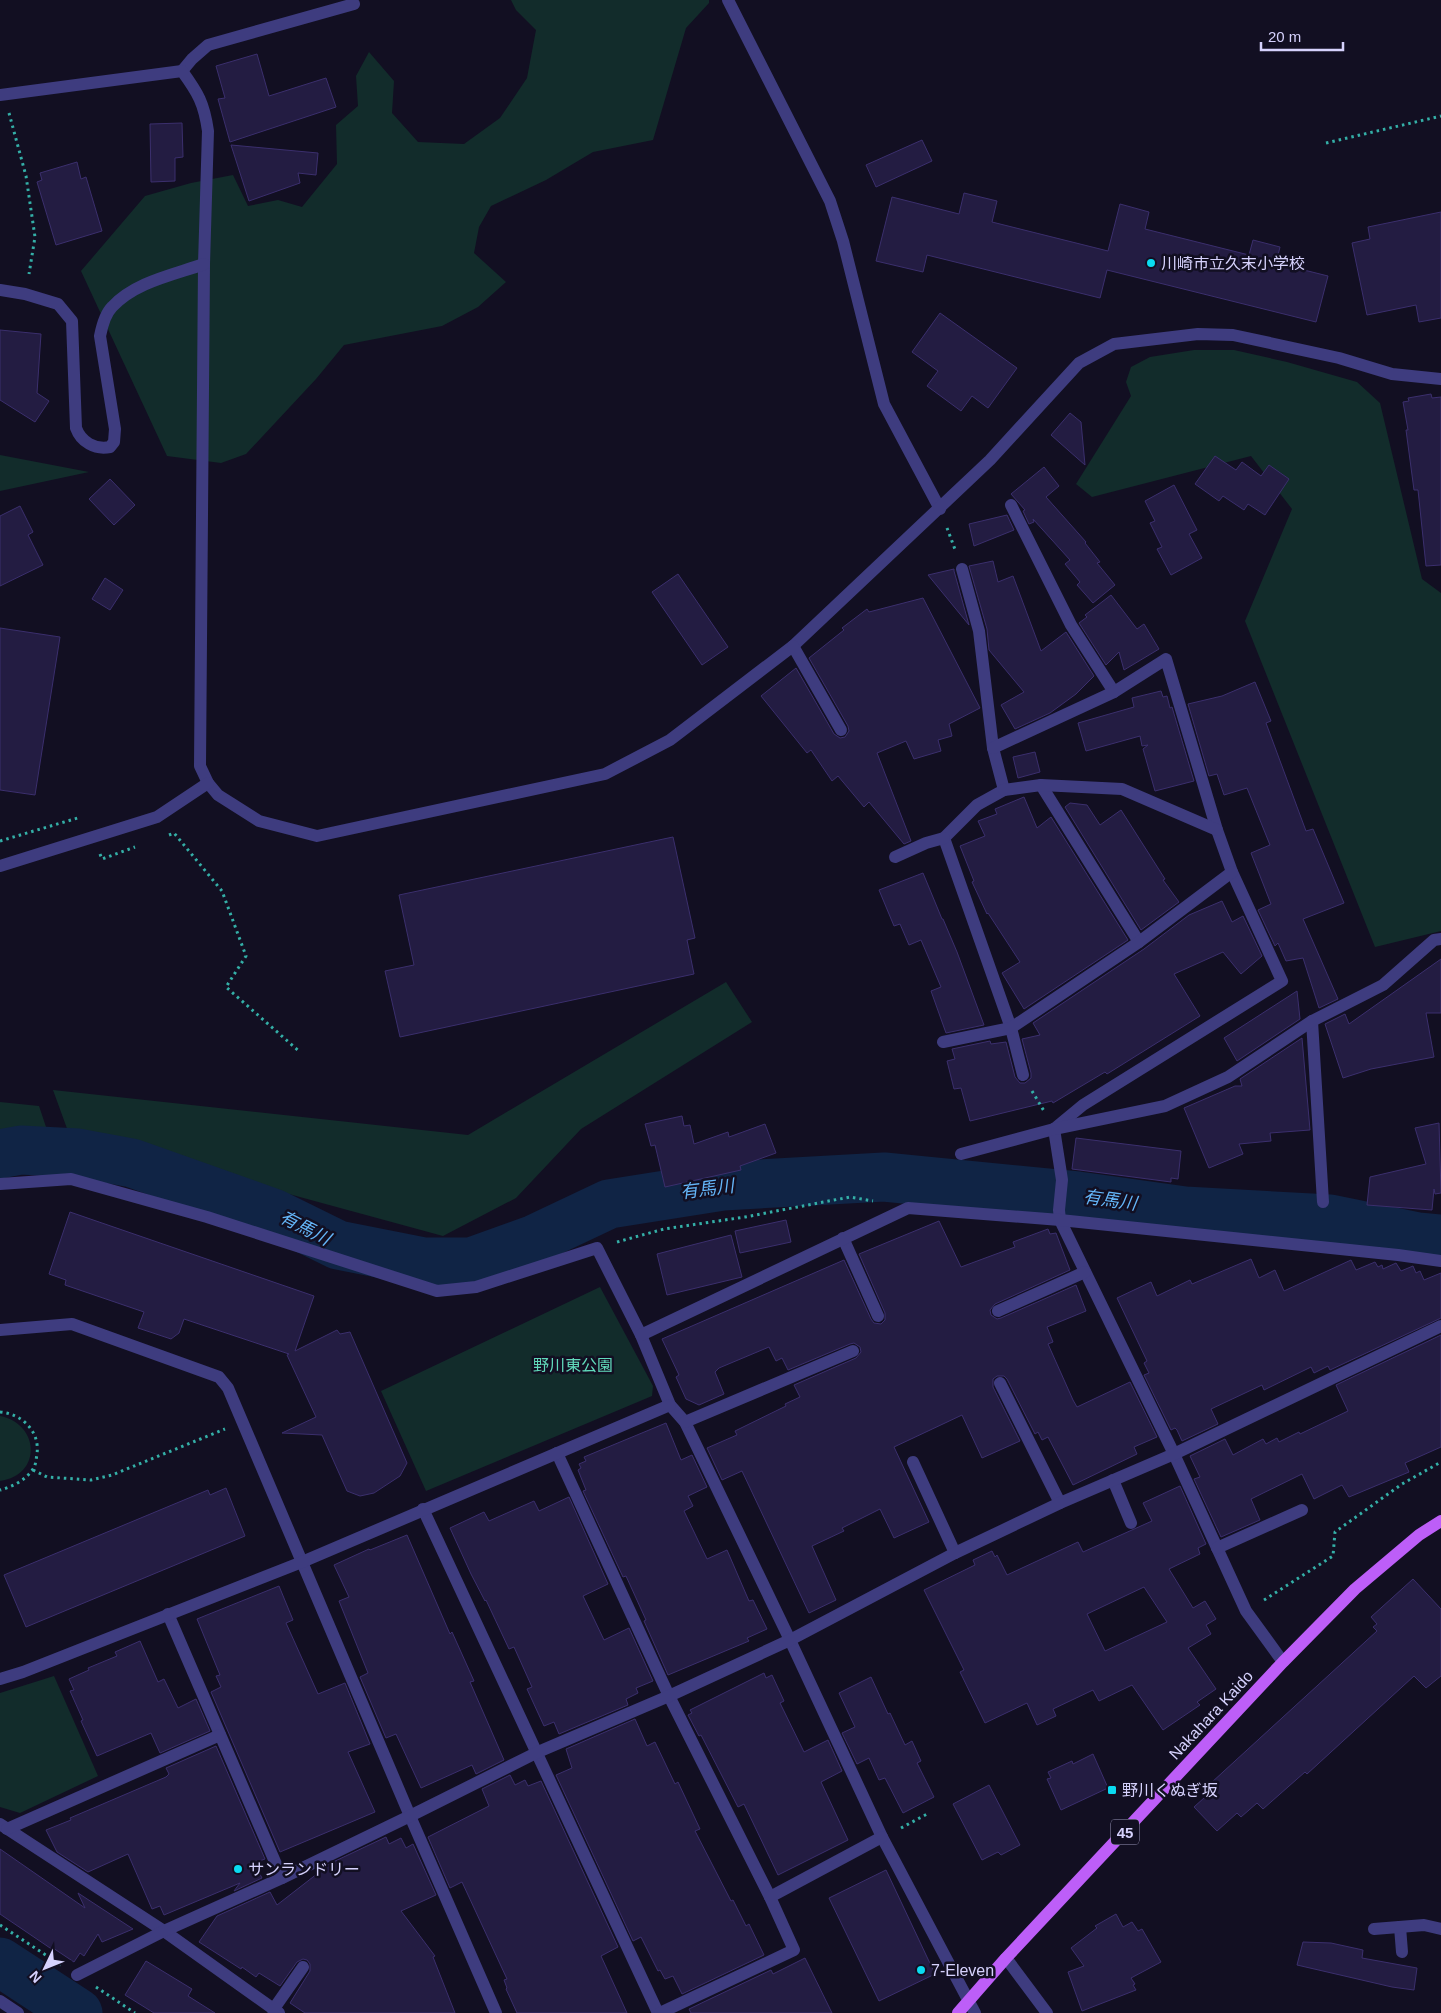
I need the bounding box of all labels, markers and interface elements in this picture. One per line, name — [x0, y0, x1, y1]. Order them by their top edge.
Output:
scale bar — [1261, 20, 1344, 52]
text: 20 m — [1268, 28, 1301, 45]
place label: 川崎市立久末小学校 — [1161, 255, 1305, 272]
marker: 川崎市立久末小学校 — [1145, 257, 1157, 269]
water label: 有馬川 — [679, 1176, 737, 1202]
water label: 有馬川 — [1082, 1186, 1140, 1214]
water label: 有馬川 — [276, 1207, 335, 1250]
park label: 野川東公園 — [533, 1357, 613, 1374]
street label: Nakahara Kaido — [1166, 1667, 1256, 1763]
place label: 野川くぬぎ坂 — [1122, 1782, 1218, 1799]
marker: 野川くぬぎ坂 — [1106, 1784, 1118, 1796]
road number: 45 — [1111, 1820, 1139, 1844]
place label: サンランドリー — [248, 1861, 360, 1878]
marker: サンランドリー — [232, 1863, 244, 1875]
north arrow — [20, 1943, 70, 1993]
place label: 7-Eleven — [931, 1962, 994, 1979]
marker: 7-Eleven — [915, 1964, 927, 1976]
text: N — [26, 1968, 45, 1986]

